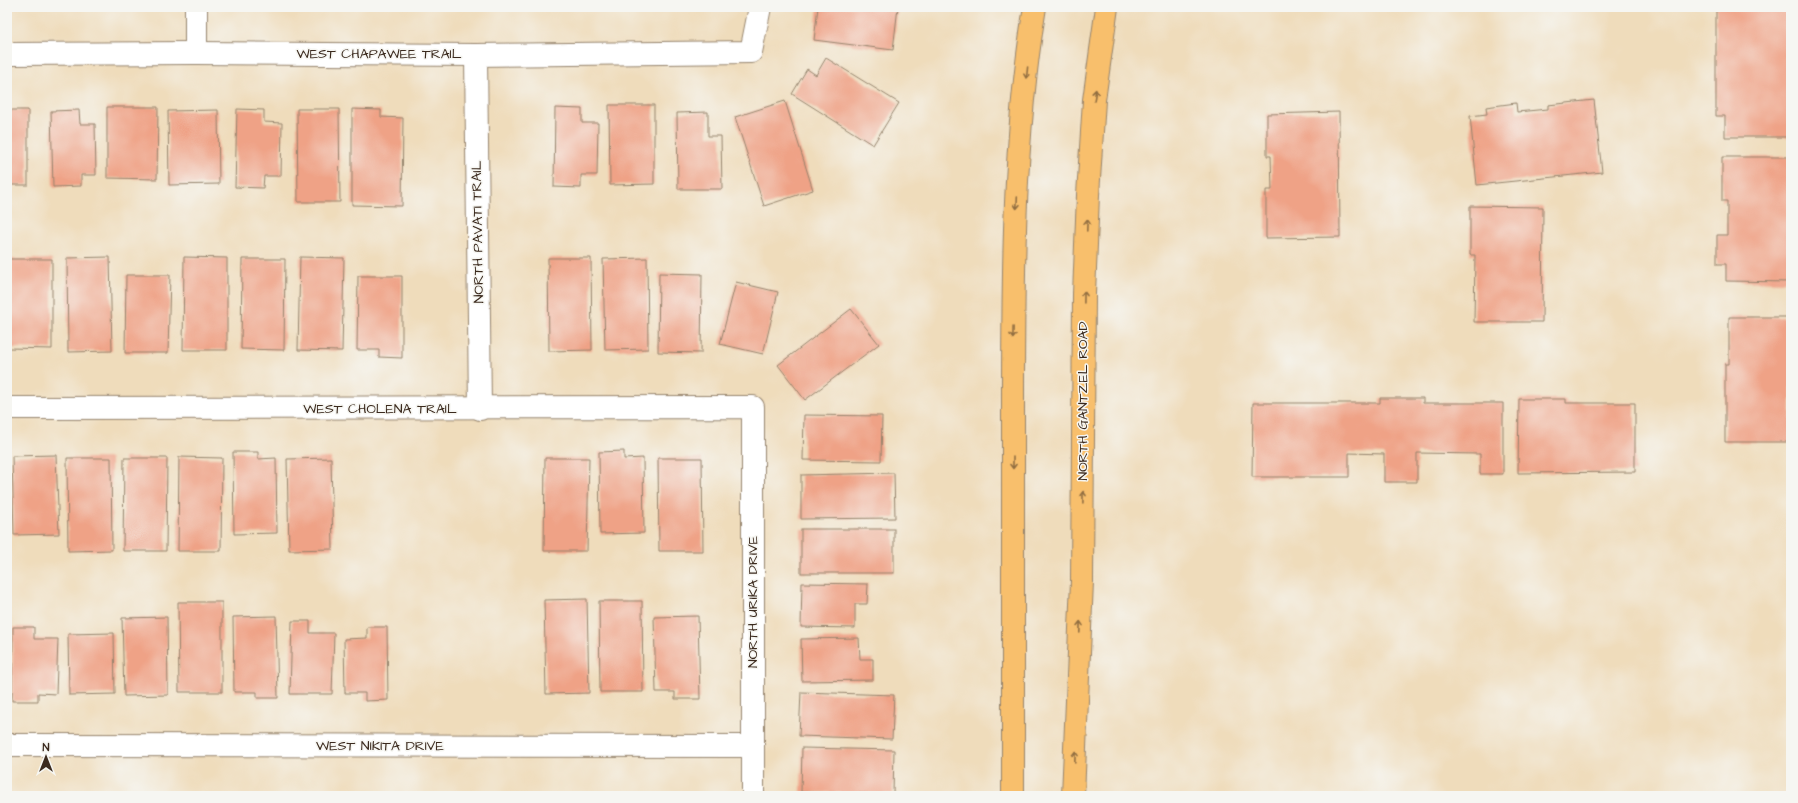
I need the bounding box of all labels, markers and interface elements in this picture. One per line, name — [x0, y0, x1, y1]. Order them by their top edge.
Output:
street label: WEST CHAPAWEE TRAIL — [297, 44, 462, 64]
one-way arrow — [1023, 66, 1031, 79]
one-way arrow — [1091, 89, 1099, 102]
street label: NORTH PAVATI TRAIL — [467, 160, 489, 303]
one-way arrow — [1013, 196, 1021, 209]
one-way arrow — [1083, 219, 1091, 232]
one-way arrow — [1080, 291, 1088, 304]
street label: NORTH GANTZEL ROAD — [1073, 321, 1093, 481]
one-way arrow — [1009, 326, 1017, 339]
street label: WEST CHOLENA TRAIL — [303, 399, 457, 419]
one-way arrow — [1009, 456, 1017, 469]
one-way arrow — [1079, 491, 1087, 504]
street label: NORTH URIKA DRIVE — [743, 535, 763, 668]
one-way arrow — [1076, 621, 1084, 634]
street label: WEST NIKITA DRIVE — [316, 736, 445, 756]
north arrow — [26, 737, 66, 777]
text: N — [43, 740, 50, 755]
one-way arrow — [1071, 751, 1079, 764]

